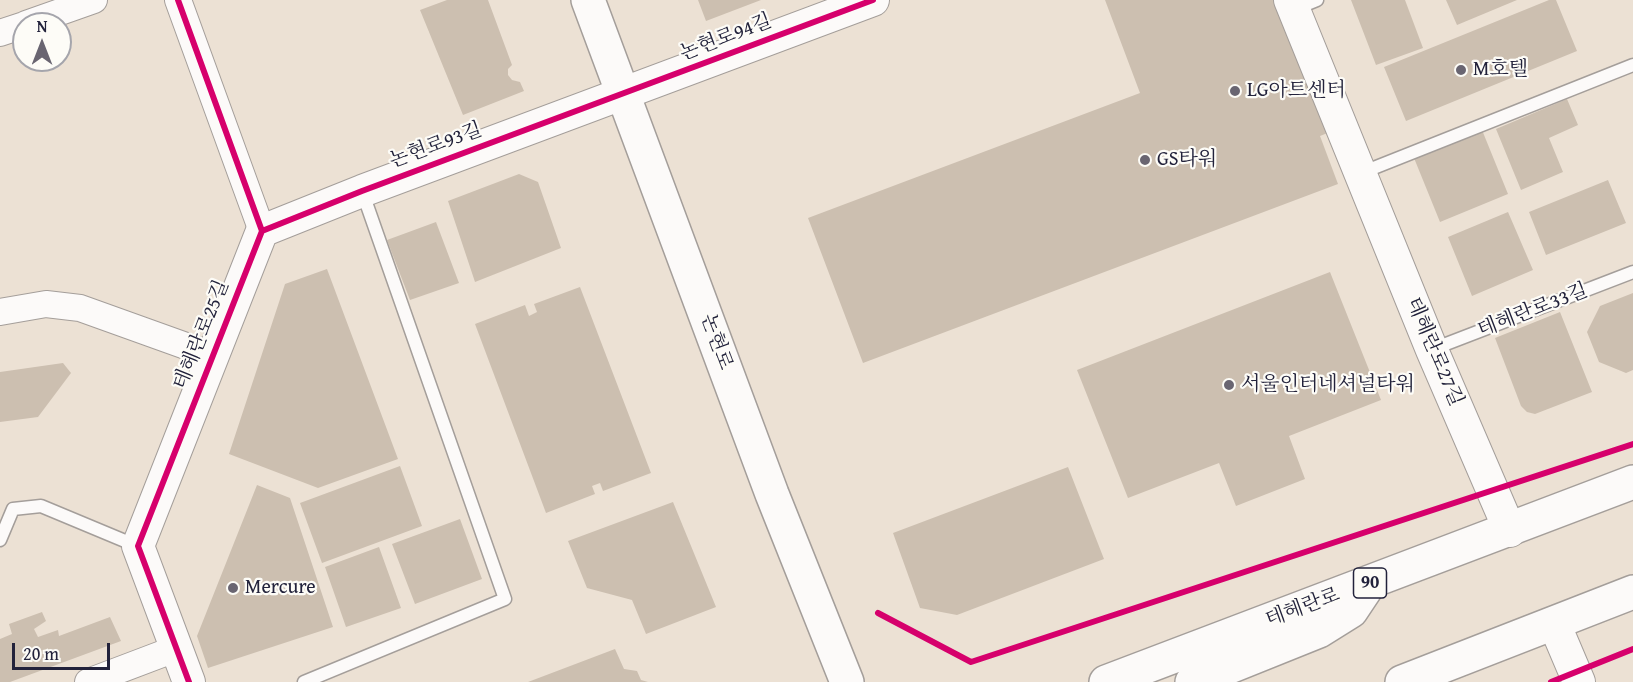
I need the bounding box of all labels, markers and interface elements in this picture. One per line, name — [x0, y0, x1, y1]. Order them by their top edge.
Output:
street label: 논현로94길 — [677, 9, 775, 67]
north arrow — [12, 12, 72, 72]
text: N — [37, 14, 47, 38]
place label: M호텔 — [1473, 58, 1528, 82]
marker: M호텔 — [1454, 63, 1468, 77]
place label: LG아트센터 — [1247, 79, 1346, 103]
marker: LG아트센터 — [1228, 84, 1242, 98]
street label: 논현로93길 — [387, 118, 485, 174]
place label: GS타워 — [1157, 148, 1217, 172]
marker: GS타워 — [1138, 153, 1152, 167]
street label: 테헤란로25길 — [169, 277, 235, 393]
street label: 테헤란로33길 — [1475, 279, 1591, 343]
street label: 테헤란로27길 — [1400, 294, 1468, 410]
street label: 논현로 — [695, 311, 737, 373]
place label: 서울인터네셔널타워 — [1241, 373, 1415, 397]
marker: 서울인터네셔널타워 — [1222, 378, 1236, 392]
road number: 90 — [1354, 568, 1386, 598]
place label: Mercure — [245, 576, 316, 600]
marker: Mercure — [226, 581, 240, 595]
street label: 테헤란로 — [1263, 584, 1343, 632]
scale bar — [15, 631, 112, 669]
text: 20 m — [23, 640, 59, 667]

